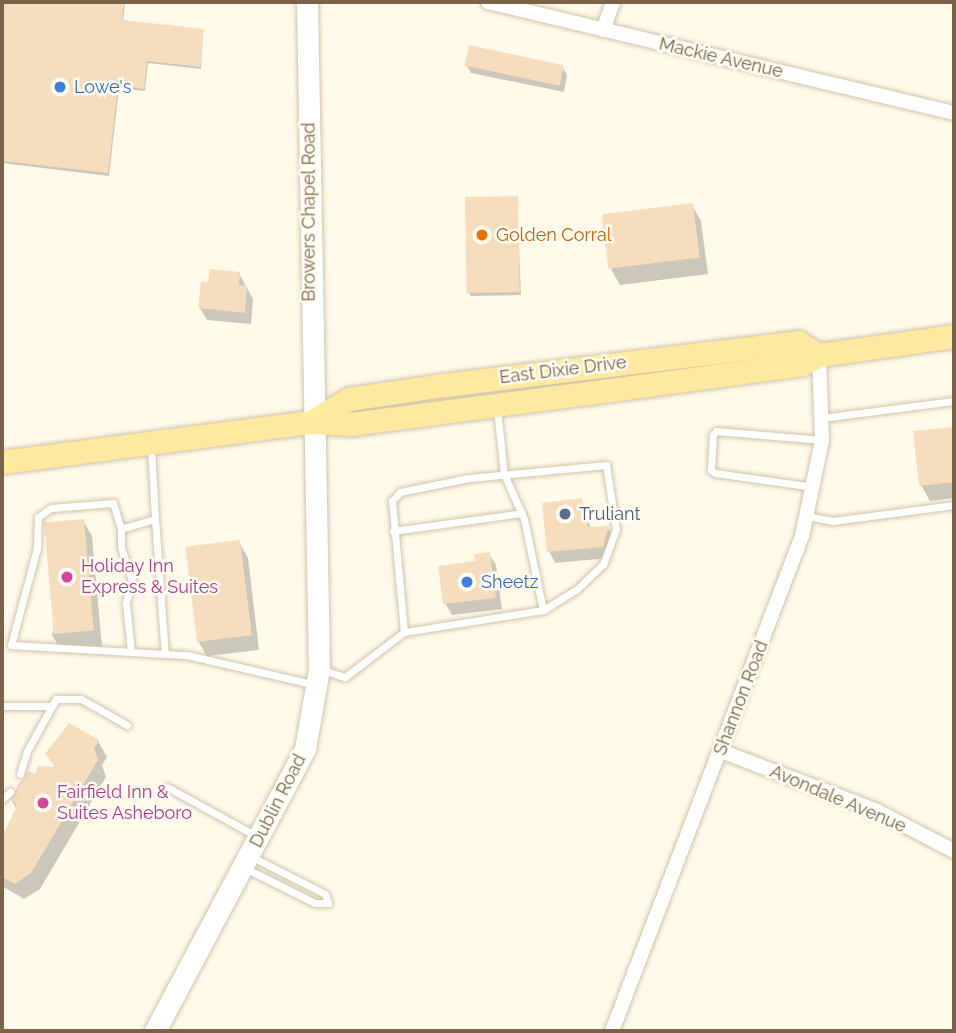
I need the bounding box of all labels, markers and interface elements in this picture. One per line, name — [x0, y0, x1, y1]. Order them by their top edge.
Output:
street label: Mackie Avenue — [657, 33, 785, 83]
place label: Lowe's — [74, 76, 131, 98]
marker: Lowe's — [52, 79, 68, 95]
street label: Browers Chapel Road — [298, 122, 320, 302]
place label: Golden Corral — [496, 224, 612, 246]
marker: Golden Corral — [474, 227, 490, 243]
street label: East Dixie Drive — [498, 351, 628, 389]
place label: Truliant — [579, 503, 640, 525]
marker: Truliant — [557, 506, 573, 522]
place label: Holiday Inn Express & Suites — [81, 556, 218, 598]
marker: Holiday Inn Express & Suites — [59, 569, 75, 585]
place label: Sheetz — [481, 571, 538, 593]
marker: Sheetz — [459, 574, 475, 590]
street label: Shannon Road — [709, 638, 773, 758]
street label: Dublin Road — [245, 751, 311, 851]
street label: Avondale Avenue — [766, 760, 910, 838]
place label: Fairfield Inn & Suites Asheboro — [57, 782, 193, 824]
marker: Fairfield Inn & Suites Asheboro — [35, 795, 51, 811]

